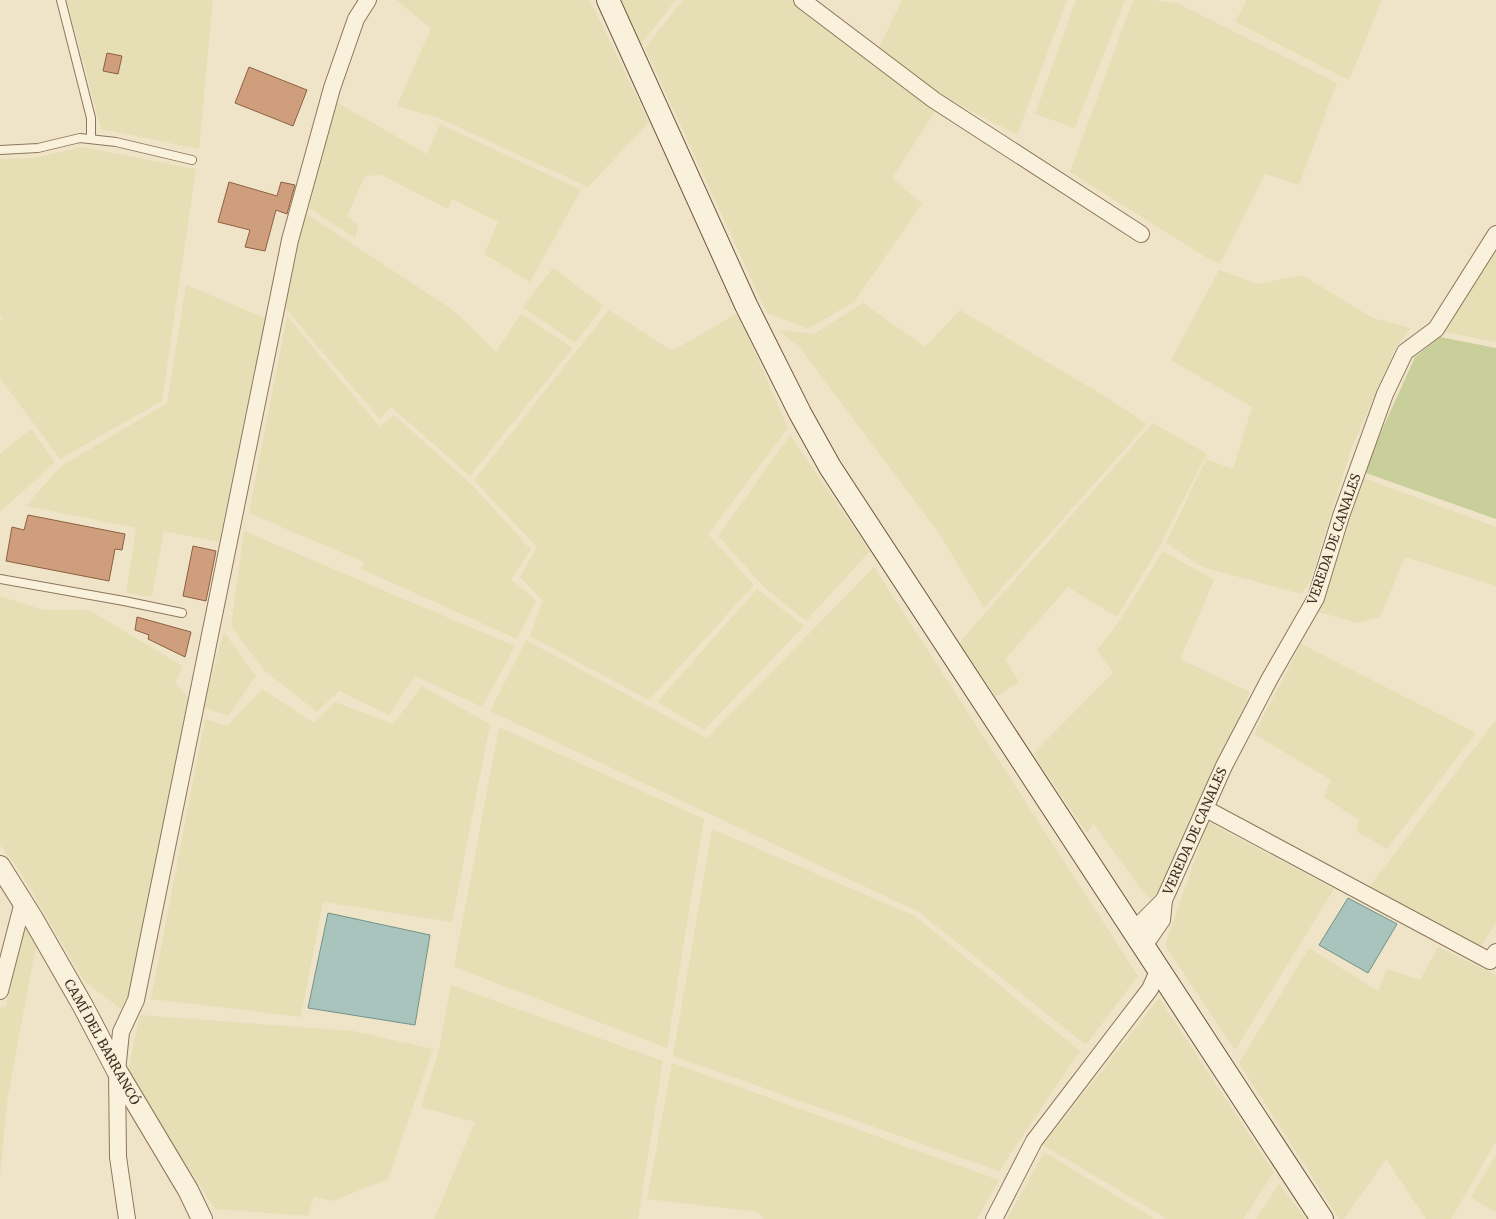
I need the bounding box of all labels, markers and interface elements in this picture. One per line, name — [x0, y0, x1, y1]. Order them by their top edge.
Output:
street label: VEREDA DE CANALES — [1303, 471, 1365, 608]
street label: VEREDA DE CANALES — [1159, 764, 1231, 898]
street label: CAMÍ DEL BARRANCÓ — [60, 976, 145, 1108]

